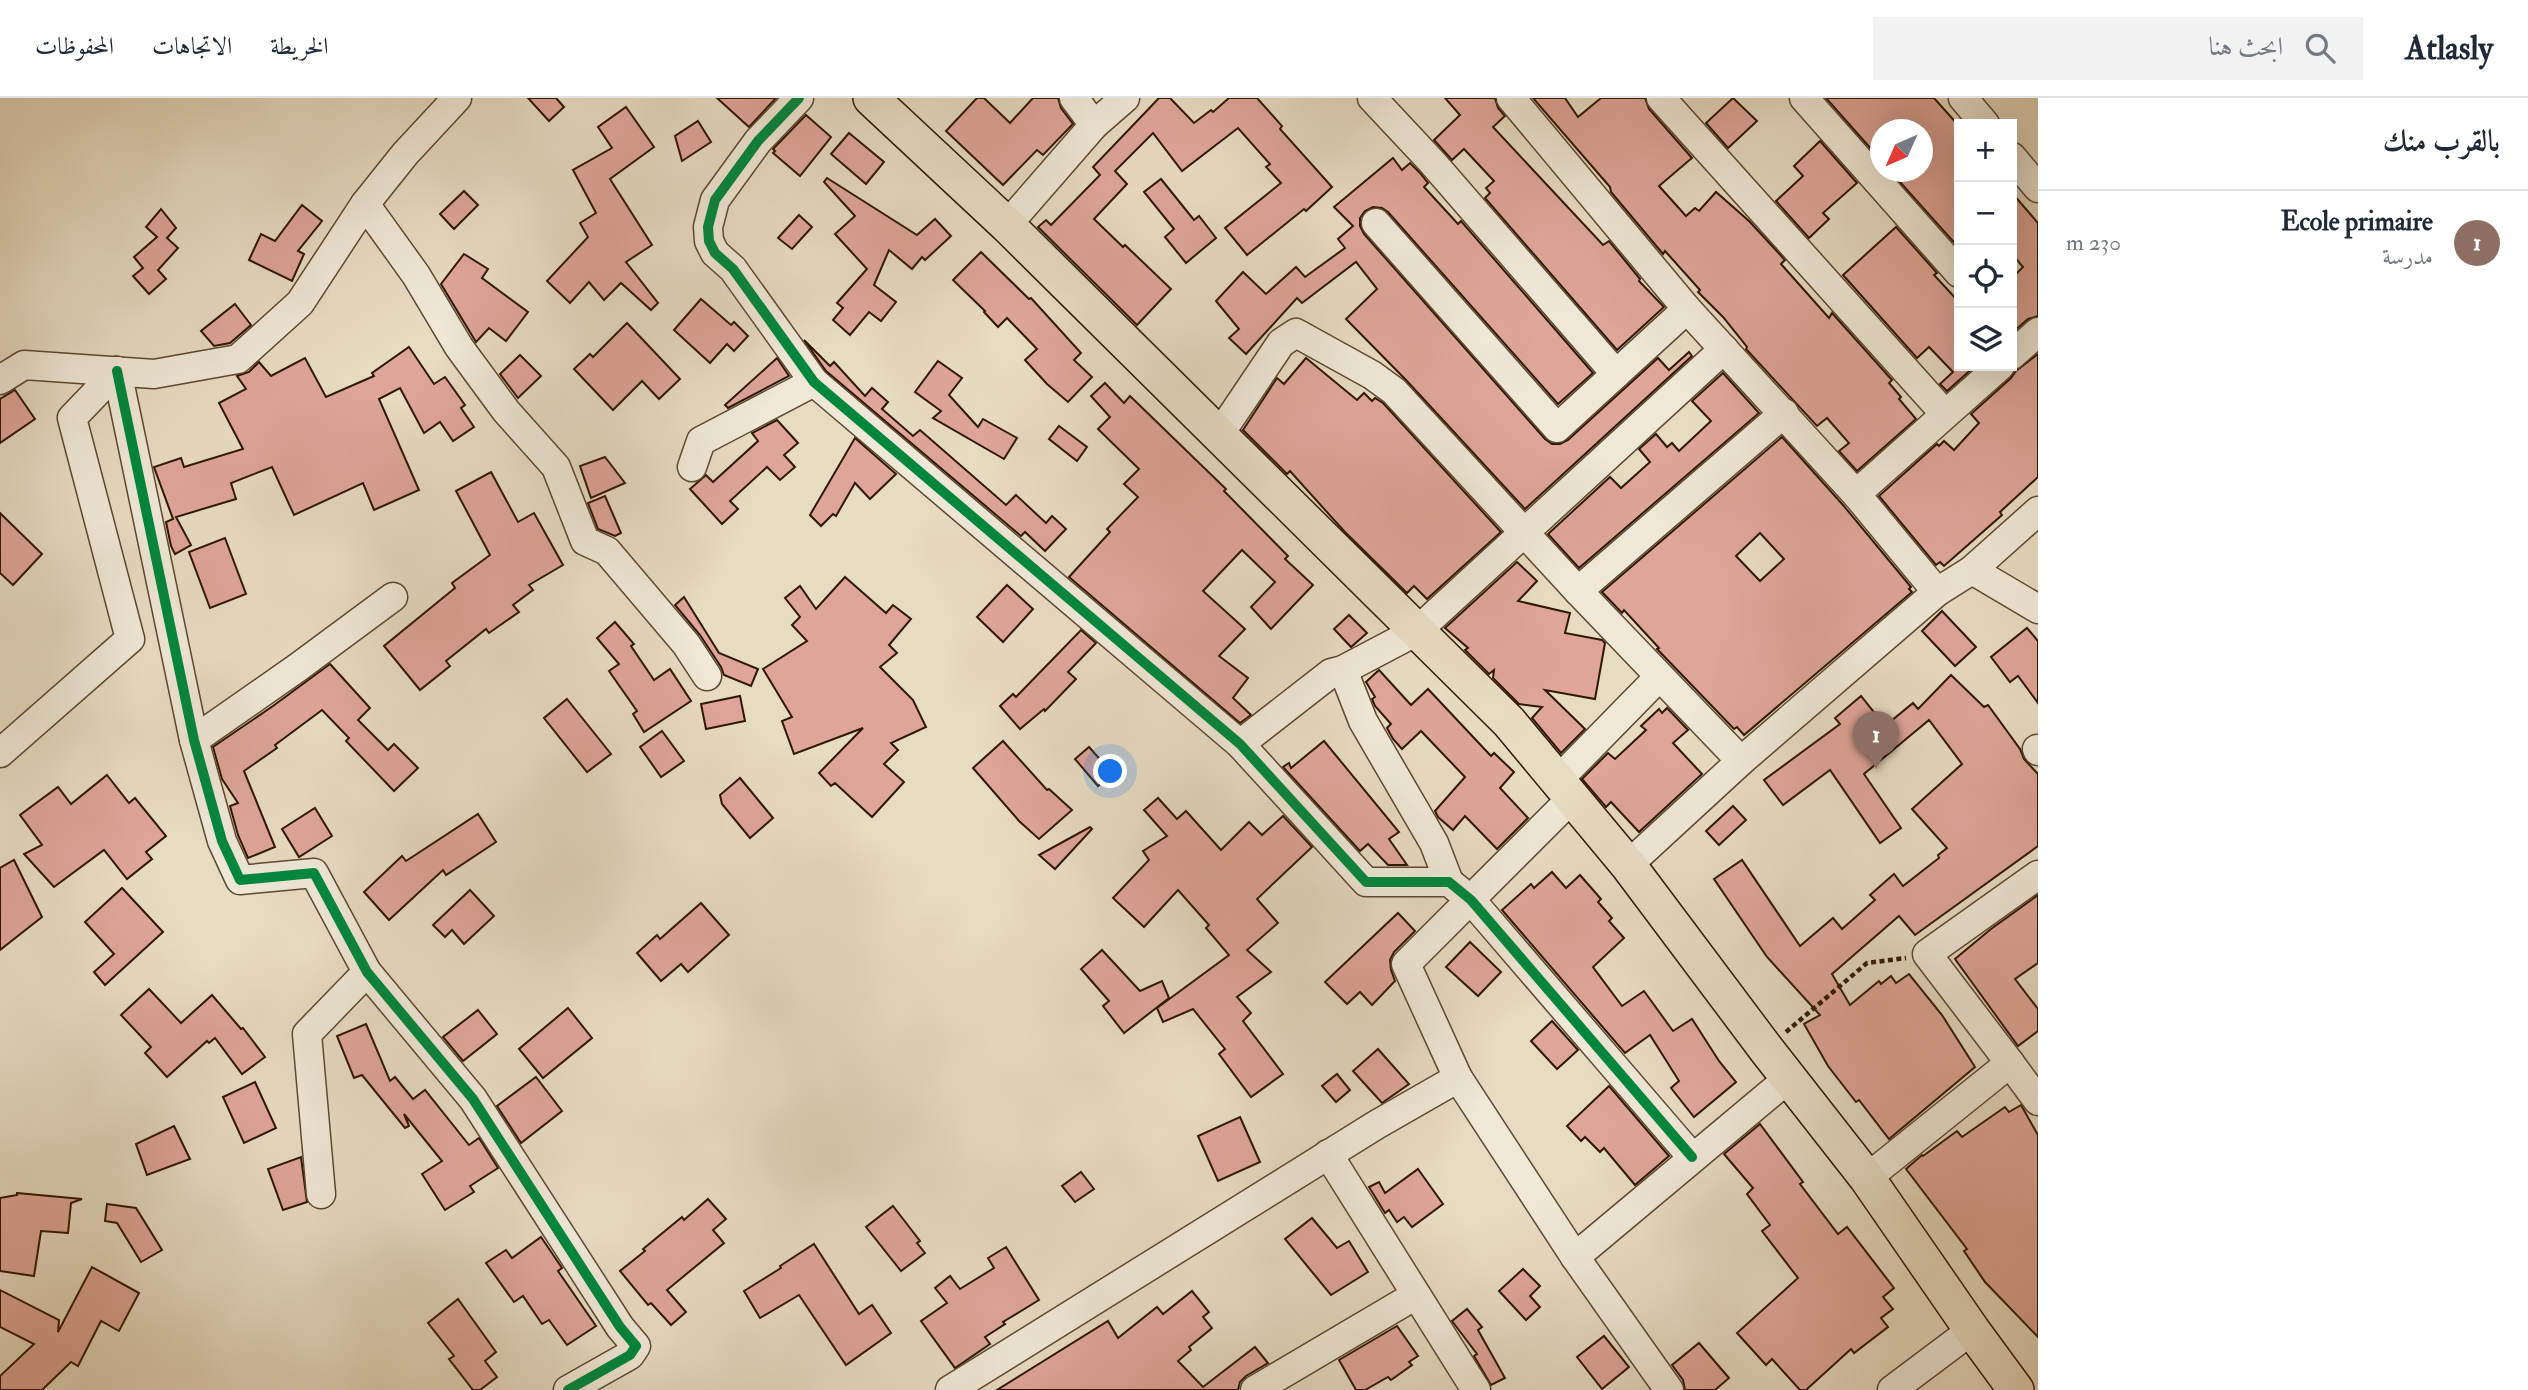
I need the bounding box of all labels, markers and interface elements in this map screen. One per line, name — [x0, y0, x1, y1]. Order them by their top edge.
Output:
search box — [1873, 17, 2363, 80]
text: Atlasly — [2405, 28, 2493, 69]
icon: search — [2301, 29, 2339, 67]
text: المحفوظات — [35, 31, 114, 62]
text: الاتجاهات — [152, 31, 232, 62]
text: الخريطة — [270, 31, 329, 62]
text: ابحث هنا — [2208, 31, 2283, 63]
north arrow — [1870, 119, 1933, 182]
map controls — [1954, 119, 2017, 371]
button: + — [1954, 119, 2017, 182]
text: بالقرب منك — [2383, 123, 2500, 160]
button: − — [1954, 182, 2017, 245]
text: Ecole primaire — [2281, 206, 2433, 238]
text: 230 m — [2066, 228, 2121, 257]
text: 1 — [2473, 228, 2481, 257]
text: مدرسة — [2382, 242, 2433, 271]
button: locate — [1954, 245, 2017, 308]
button: layers — [1954, 308, 2017, 371]
pin: 1 — [1853, 711, 1899, 769]
your location — [1093, 754, 1127, 788]

